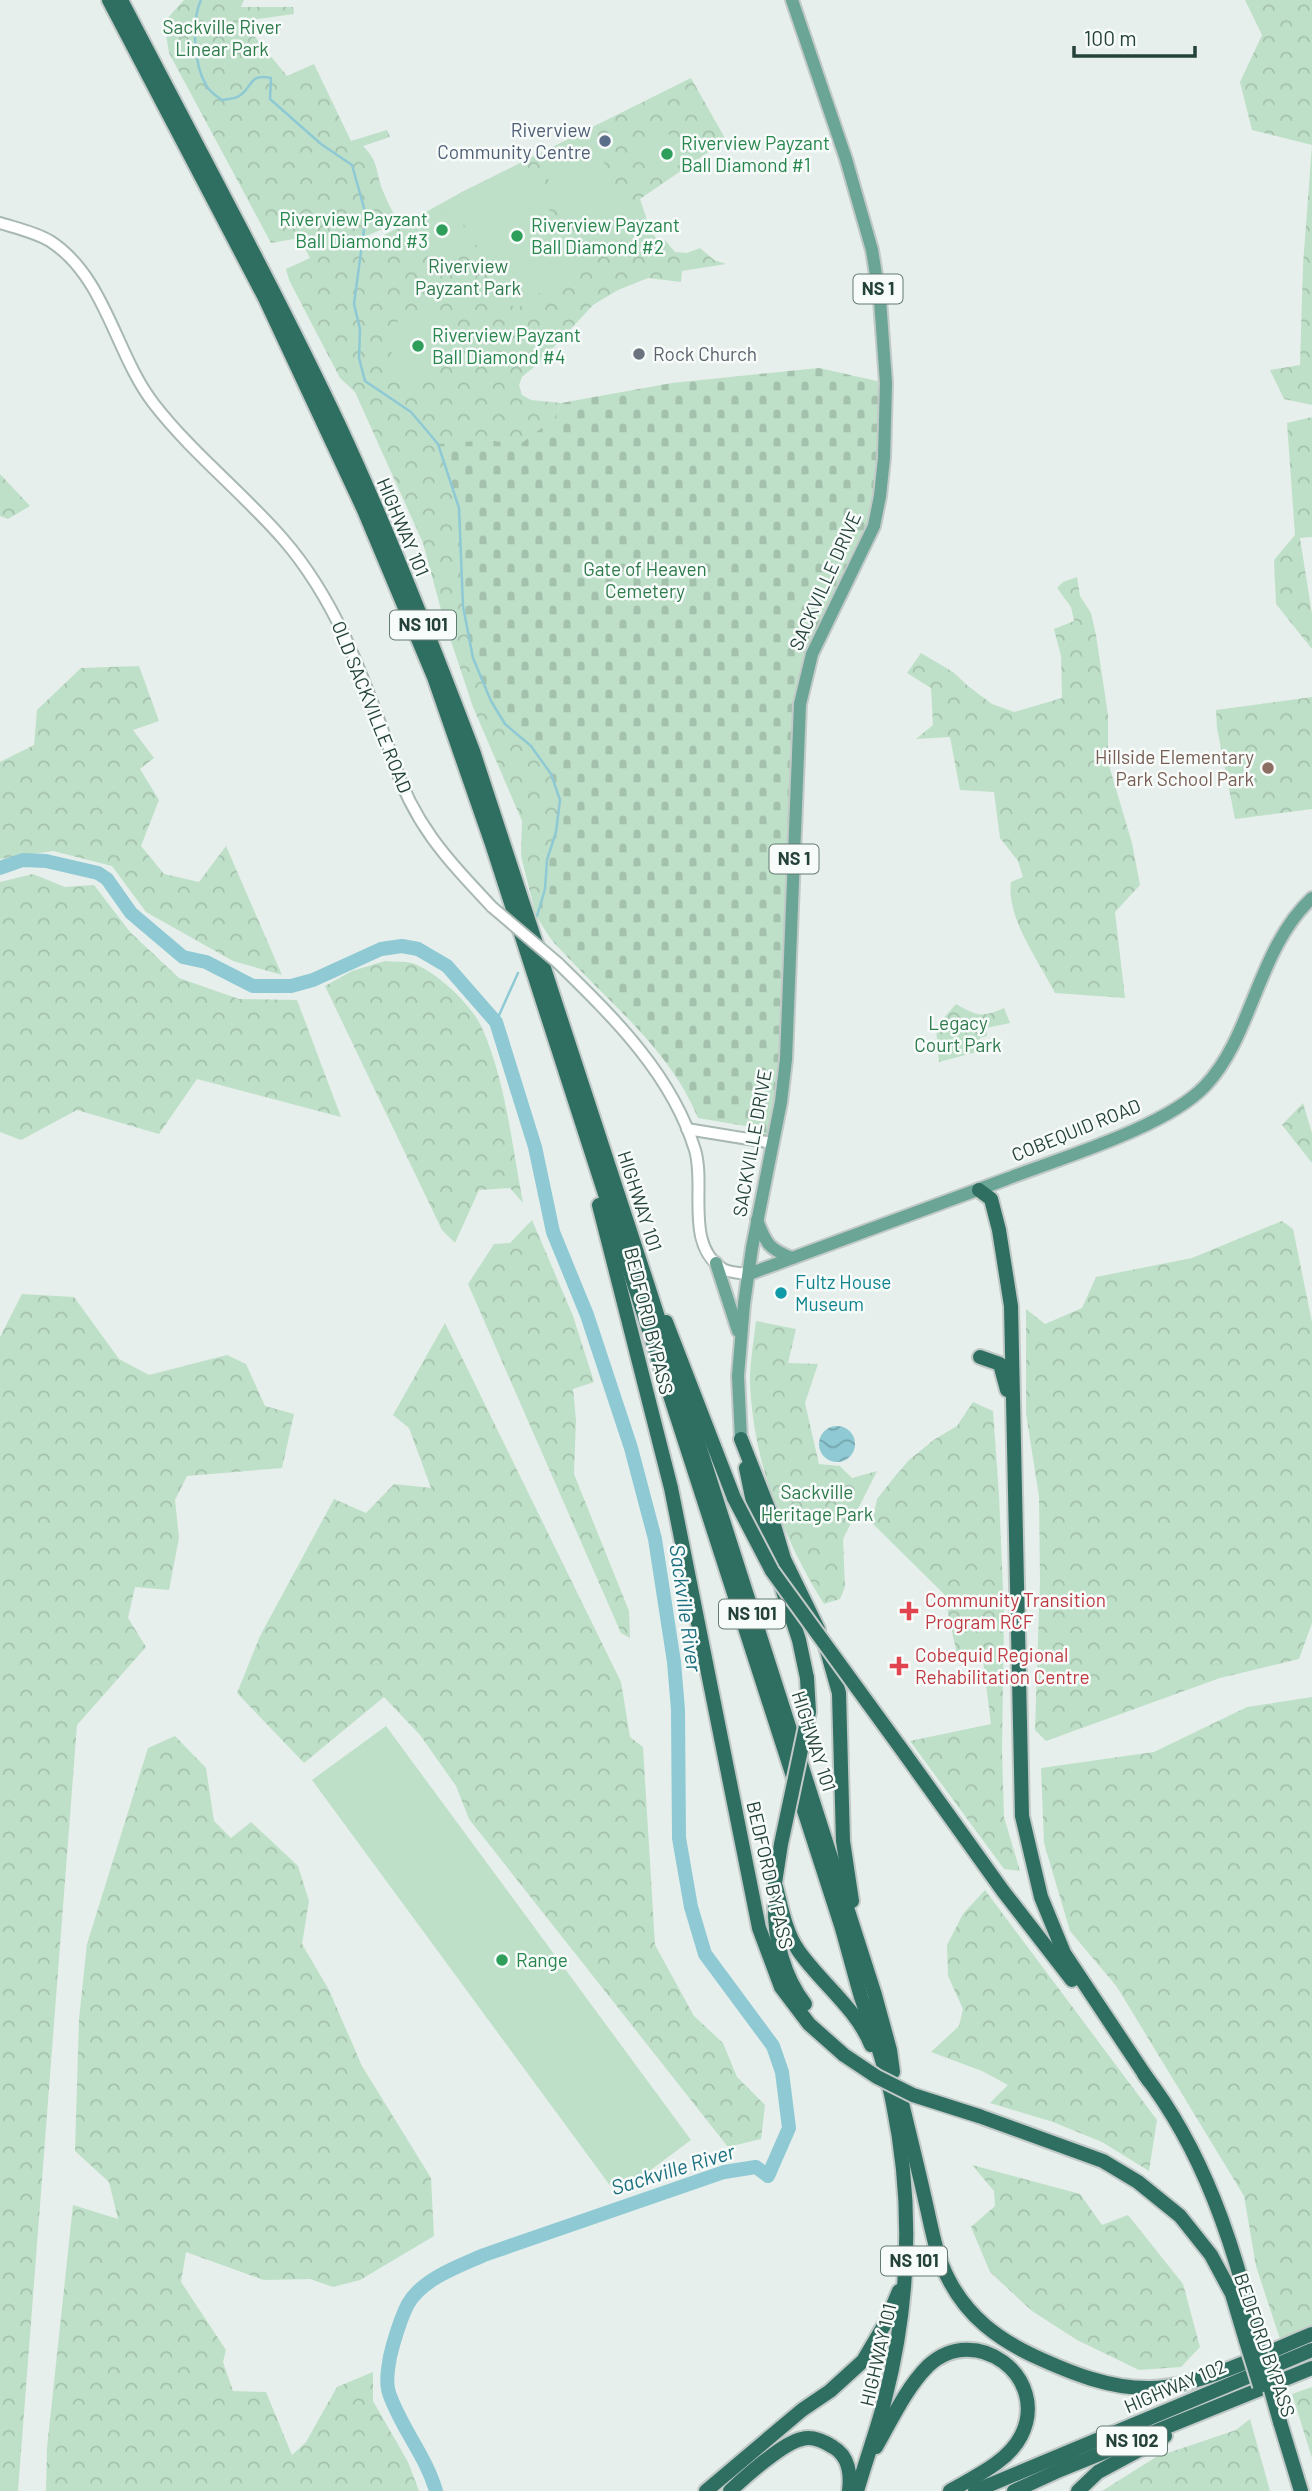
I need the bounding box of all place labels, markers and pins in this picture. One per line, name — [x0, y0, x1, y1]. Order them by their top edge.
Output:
place label: Riverview Community Centre — [437, 118, 591, 163]
place label: Riverview Payzant Ball Diamond #1 — [681, 131, 830, 176]
marker: Riverview Community Centre — [597, 133, 613, 149]
marker: Riverview Payzant Ball Diamond #1 — [659, 146, 675, 162]
place label: Riverview Payzant Ball Diamond #3 — [279, 207, 428, 252]
place label: Riverview Payzant Ball Diamond #2 — [531, 213, 680, 258]
marker: Riverview Payzant Ball Diamond #3 — [434, 222, 450, 238]
marker: Riverview Payzant Ball Diamond #2 — [509, 228, 525, 244]
place label: Riverview Payzant Ball Diamond #4 — [432, 323, 581, 368]
marker: Riverview Payzant Ball Diamond #4 — [410, 338, 426, 354]
place label: Rock Church — [653, 342, 757, 365]
marker: Rock Church — [631, 346, 647, 362]
place label: Hillside Elementary Park School Park — [1095, 745, 1254, 790]
marker: Hillside Elementary Park School Park — [1260, 760, 1276, 776]
place label: Fultz House Museum — [795, 1270, 891, 1315]
marker: Fultz House Museum — [773, 1285, 789, 1301]
place label: Community Transition Program RCF — [925, 1588, 1106, 1633]
marker: Community Transition Program RCF — [899, 1601, 919, 1621]
place label: Cobequid Regional Rehabilitation Centre — [915, 1643, 1090, 1688]
marker: Cobequid Regional Rehabilitation Centre — [889, 1656, 909, 1676]
place label: Range — [516, 1948, 568, 1971]
marker: Range — [494, 1952, 510, 1968]

